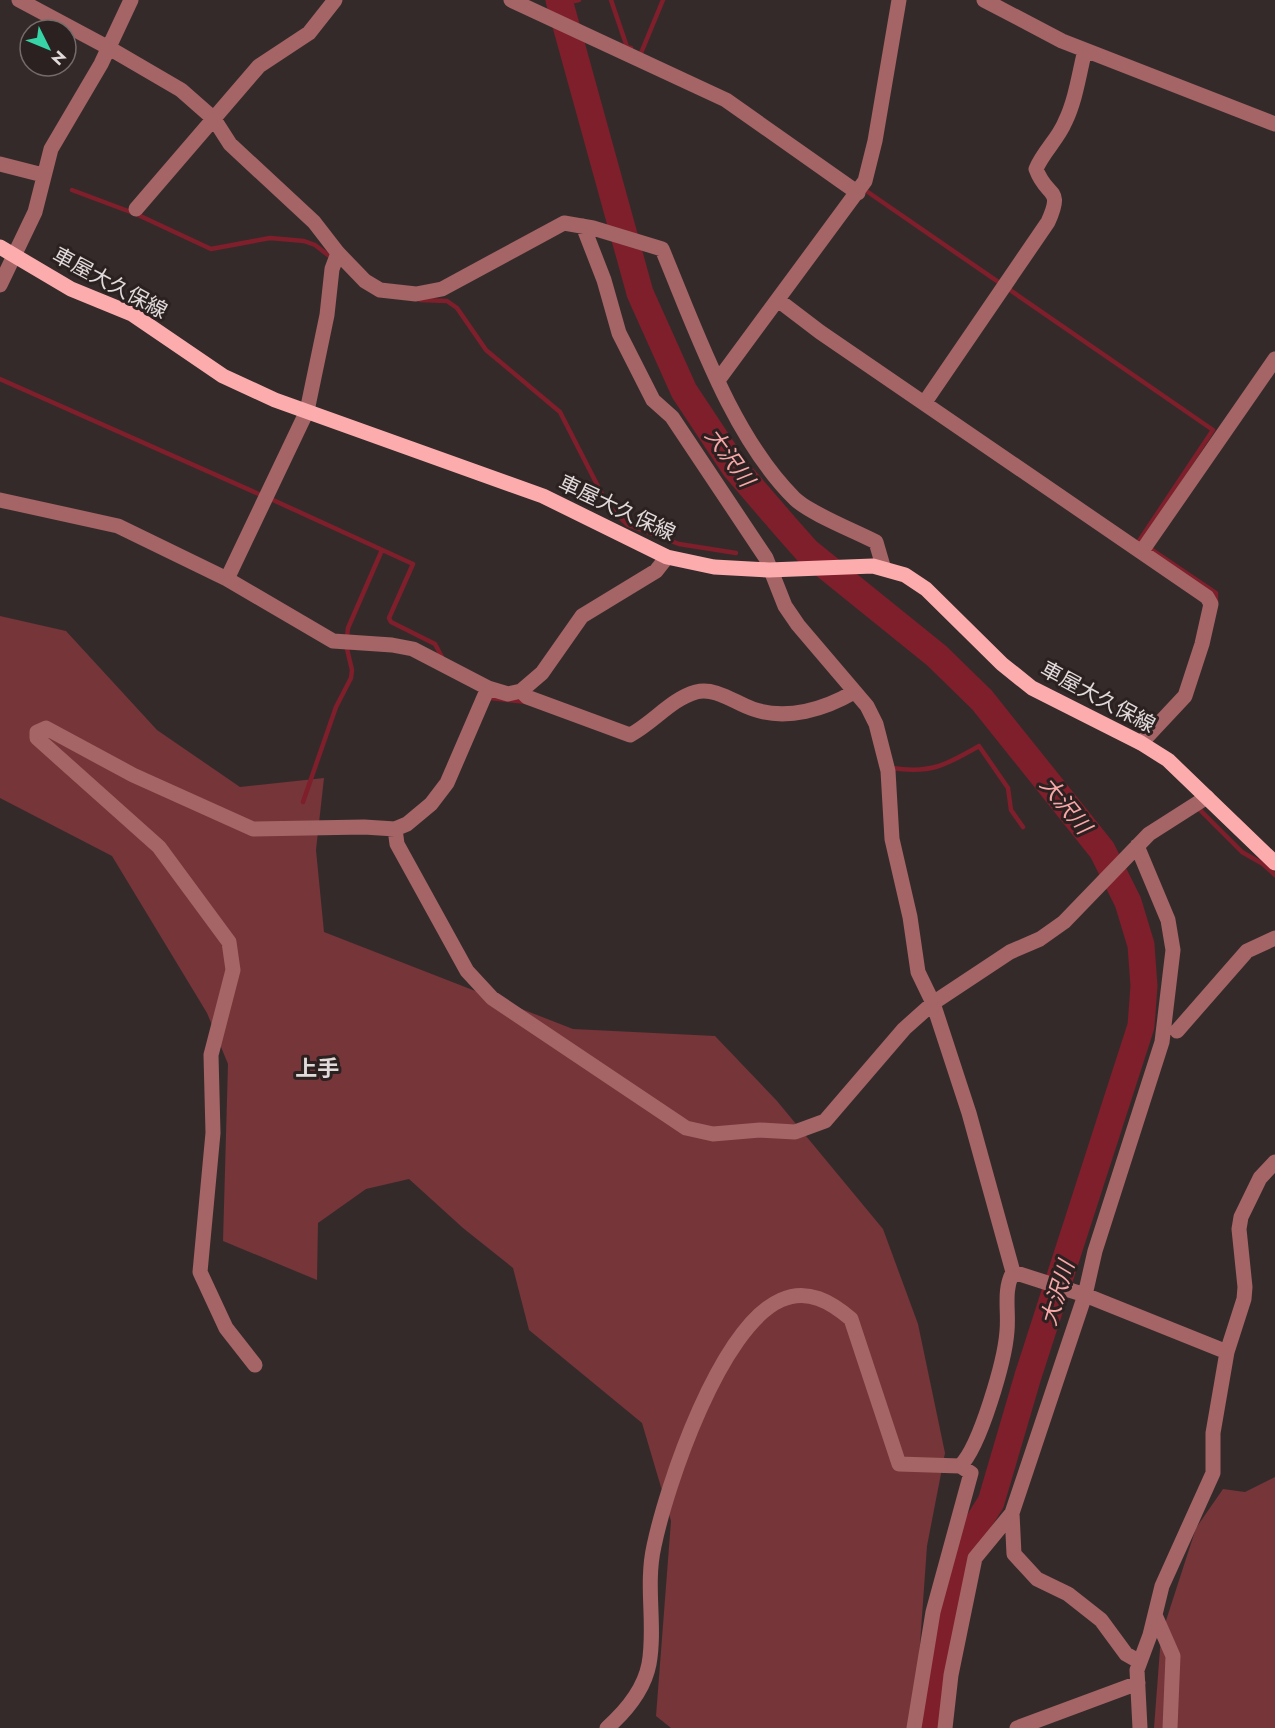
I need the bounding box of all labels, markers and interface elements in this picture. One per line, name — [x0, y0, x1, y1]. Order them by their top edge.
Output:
north arrow — [18, 18, 78, 78]
text: N — [46, 45, 71, 70]
street label: 車屋大久保線 — [47, 240, 173, 326]
water label: 大沢川 — [698, 421, 764, 495]
street label: 車屋大久保線 — [554, 468, 680, 548]
street label: 車屋大久保線 — [1035, 654, 1161, 740]
water label: 大沢川 — [1033, 769, 1100, 842]
district label: 上手 — [295, 1052, 339, 1084]
water label: 大沢川 — [1032, 1255, 1083, 1329]

